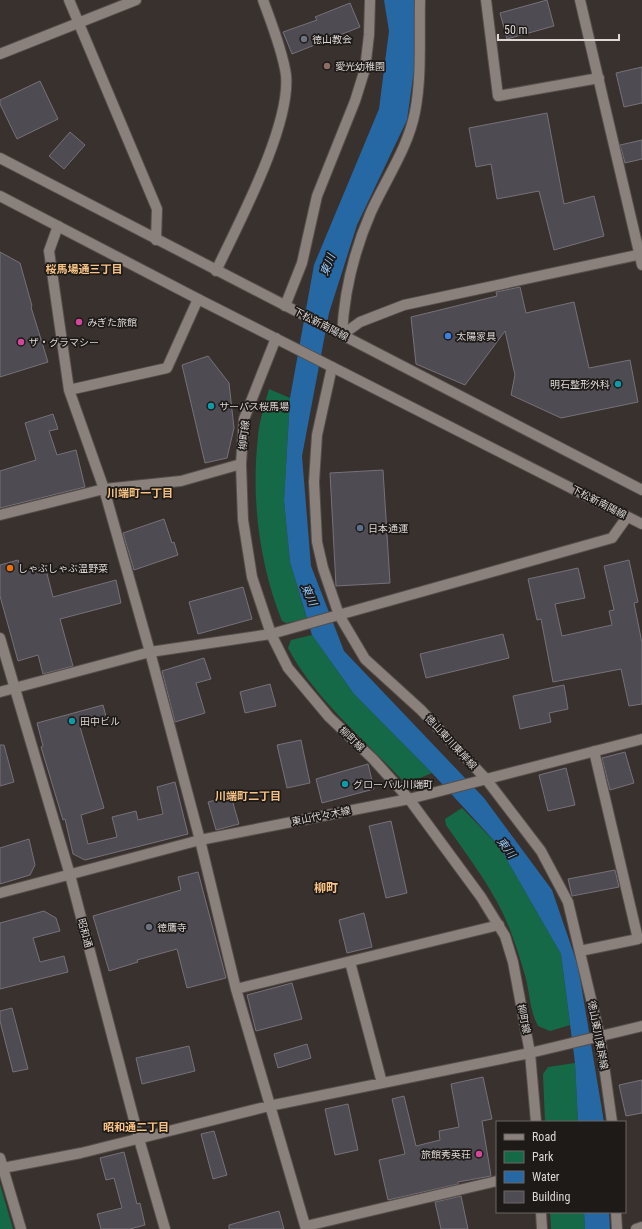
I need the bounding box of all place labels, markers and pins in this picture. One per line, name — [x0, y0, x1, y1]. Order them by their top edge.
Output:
marker: 徳山教会 — [299, 34, 309, 44]
place label: 徳山教会 — [312, 34, 352, 45]
marker: 愛光幼稚園 — [322, 61, 332, 71]
place label: 愛光幼稚園 — [335, 61, 385, 72]
marker: みぎた旅館 — [74, 317, 84, 327]
place label: みぎた旅館 — [87, 317, 137, 328]
marker: 太陽家具 — [443, 331, 453, 341]
place label: 太陽家具 — [456, 331, 496, 342]
marker: ザ・グラマシー — [16, 337, 26, 347]
place label: ザ・グラマシー — [29, 337, 99, 348]
place label: 明石整形外科 — [550, 379, 610, 390]
marker: 明石整形外科 — [613, 379, 623, 389]
marker: サーパス桜馬場 — [206, 401, 216, 411]
place label: サーパス桜馬場 — [219, 401, 289, 412]
marker: 日本通運 — [355, 523, 365, 533]
place label: 日本通運 — [368, 523, 408, 534]
marker: しゃぶしゃぶ温野菜 — [5, 563, 15, 573]
place label: しゃぶしゃぶ温野菜 — [18, 563, 108, 574]
marker: 田中ビル — [67, 716, 77, 726]
place label: 田中ビル — [80, 716, 120, 727]
marker: グローバル川端町 — [340, 779, 350, 789]
place label: グローバル川端町 — [353, 779, 433, 790]
marker: 徳鷹寺 — [144, 922, 154, 932]
place label: 徳鷹寺 — [157, 922, 187, 933]
place label: 旅館秀英荘 — [421, 1149, 471, 1160]
marker: 旅館秀英荘 — [474, 1149, 484, 1159]

